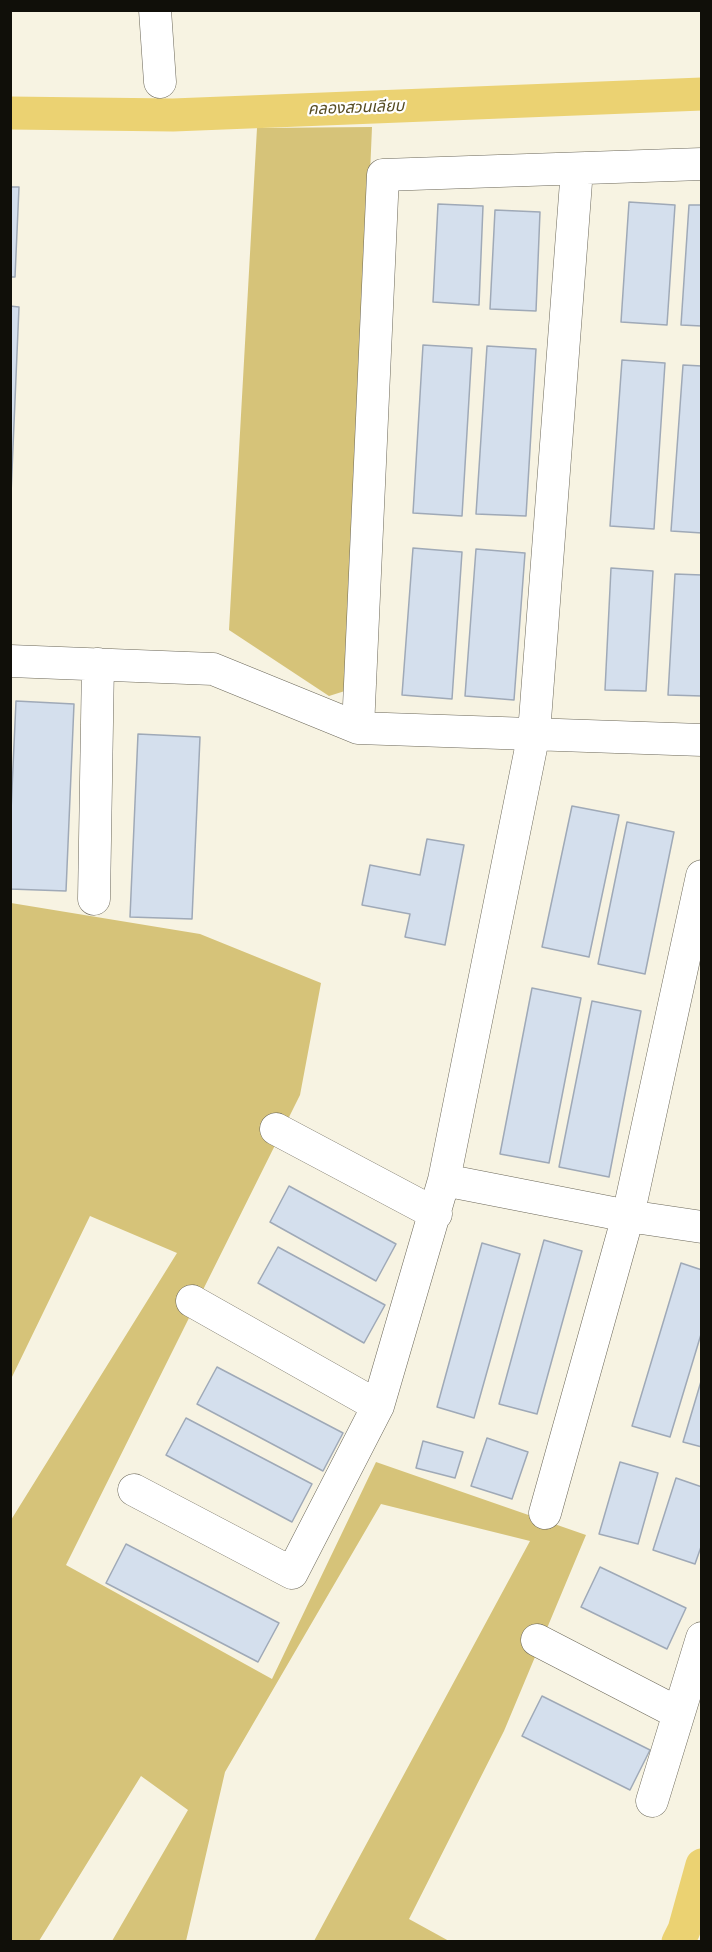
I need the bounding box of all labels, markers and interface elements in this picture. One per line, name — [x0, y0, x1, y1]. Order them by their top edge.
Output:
water label: คลองสวนเลียบ — [307, 97, 405, 119]

